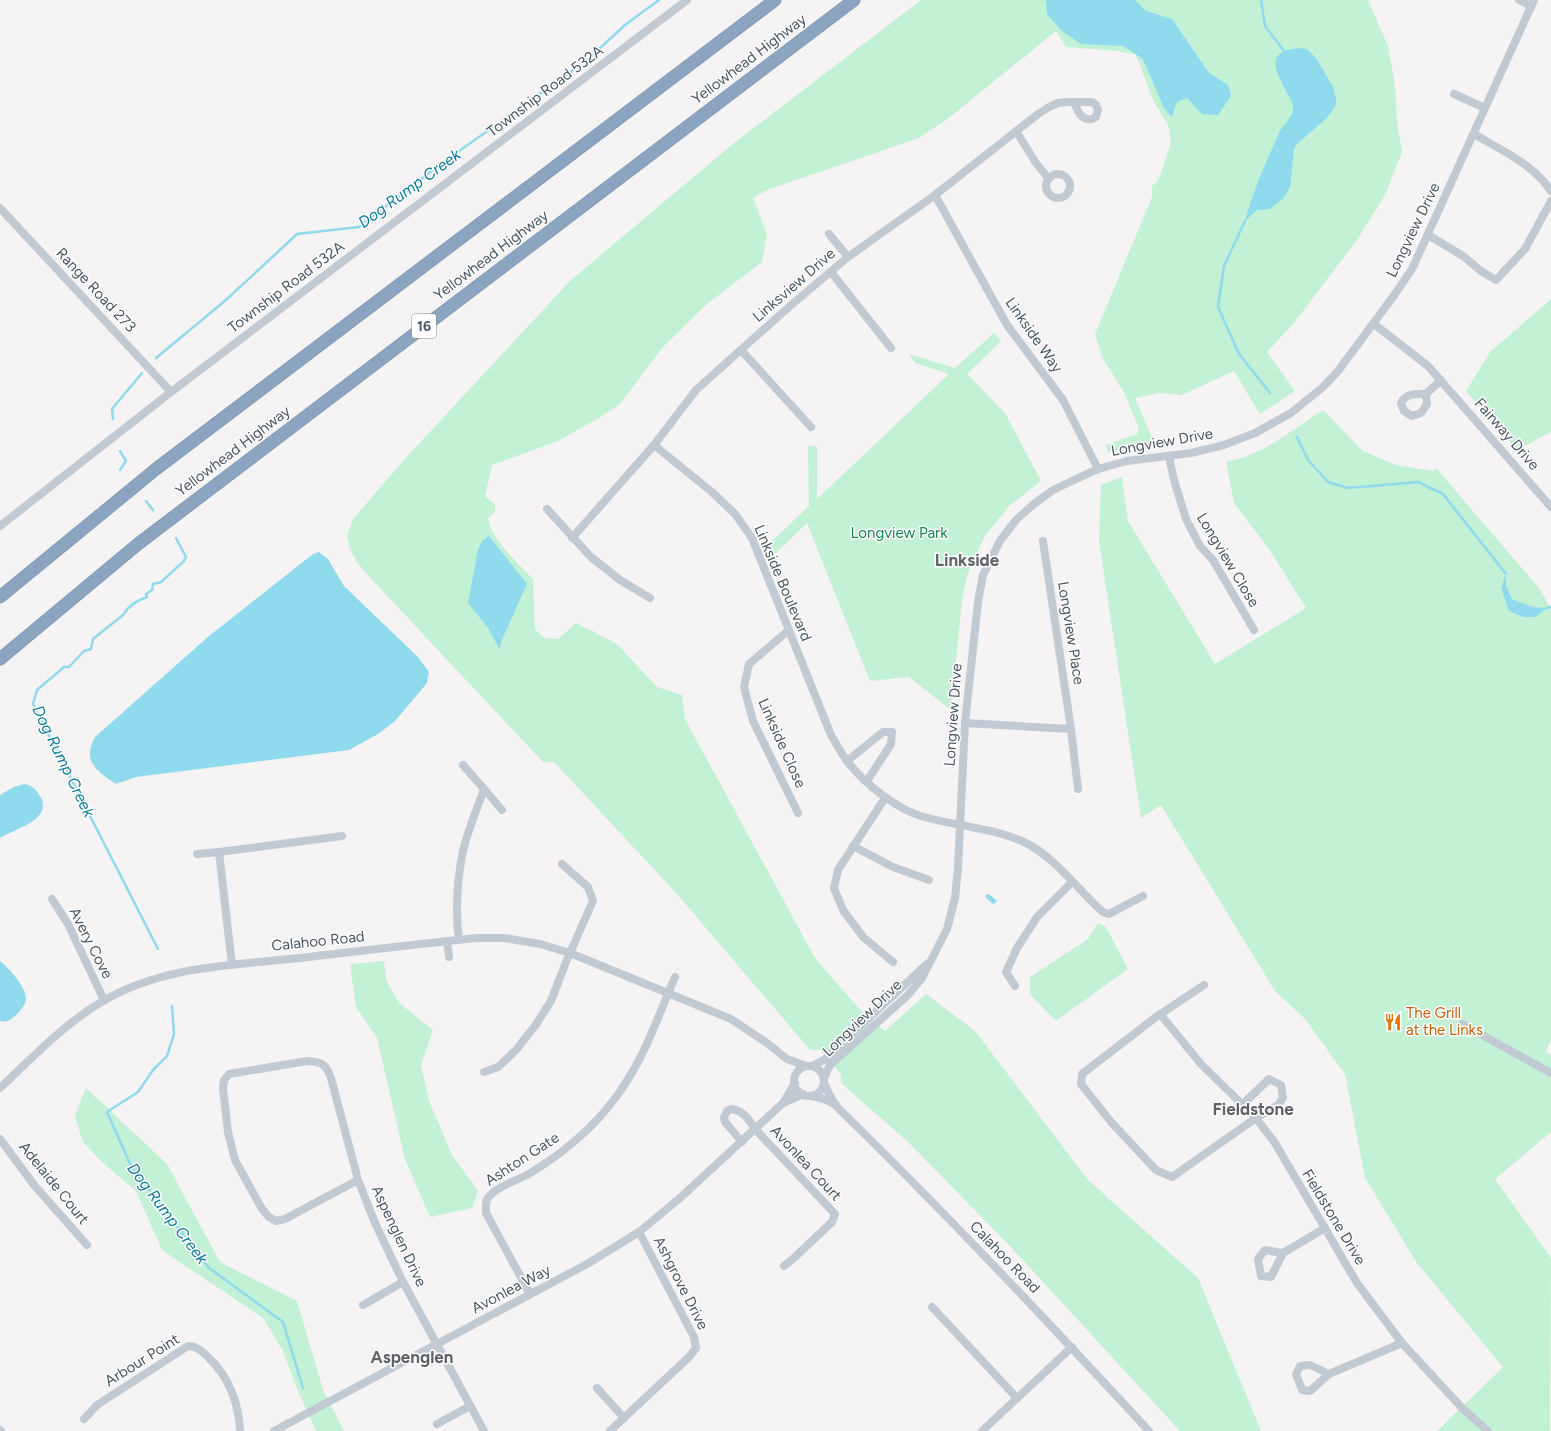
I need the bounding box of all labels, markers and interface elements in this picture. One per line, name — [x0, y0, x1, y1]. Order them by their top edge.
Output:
street label: Yellowhead Highway — [688, 10, 810, 108]
street label: Township Road 532A — [483, 41, 607, 141]
water label: Dog Rump Creek — [354, 144, 465, 232]
street label: Longview Drive — [1382, 180, 1444, 280]
street label: Yellowhead Highway — [430, 206, 552, 304]
street label: Township Road 532A — [224, 237, 348, 337]
street label: Range Road 273 — [52, 244, 140, 336]
street label: Linksview Drive — [749, 244, 839, 326]
street label: Linkside Way — [1002, 294, 1066, 376]
road number: 16 — [412, 314, 436, 338]
street label: Fairway Drive — [1471, 394, 1543, 474]
street label: Yellowhead Highway — [172, 402, 294, 500]
street label: Longview Drive — [1110, 424, 1214, 460]
street label: Longview Close — [1193, 510, 1263, 610]
street label: Linkside Boulevard — [750, 522, 816, 644]
park label: Longview Park — [851, 524, 948, 542]
district label: Linkside — [935, 550, 1000, 570]
street label: Longview Place — [1054, 580, 1088, 686]
street label: Longview Drive — [940, 663, 966, 767]
street label: Linkside Close — [754, 695, 810, 791]
water label: Dog Rump Creek — [28, 702, 99, 821]
street label: Avery Cove — [65, 904, 117, 982]
street label: Calahoo Road — [271, 927, 365, 955]
street label: Longview Drive — [819, 976, 905, 1060]
place label: The Grill at the Links — [1406, 1004, 1483, 1039]
restaurant icon: The Grill at the Links — [1383, 1012, 1403, 1032]
district label: Fieldstone — [1212, 1099, 1294, 1119]
street label: Avonlea Court — [767, 1122, 846, 1205]
street label: Ashton Gate — [482, 1128, 562, 1190]
street label: Adelaide Court — [15, 1138, 93, 1228]
water label: Dog Rump Creek — [123, 1159, 213, 1269]
street label: Fieldstone Drive — [1298, 1166, 1370, 1268]
street label: Aspenglen Drive — [368, 1183, 430, 1289]
street label: Calahoo Road — [966, 1217, 1044, 1297]
street label: Ashgrove Drive — [650, 1233, 712, 1333]
street label: Avonlea Way — [468, 1261, 554, 1317]
street label: Arbour Point — [101, 1330, 183, 1390]
district label: Aspenglen — [371, 1347, 453, 1367]

